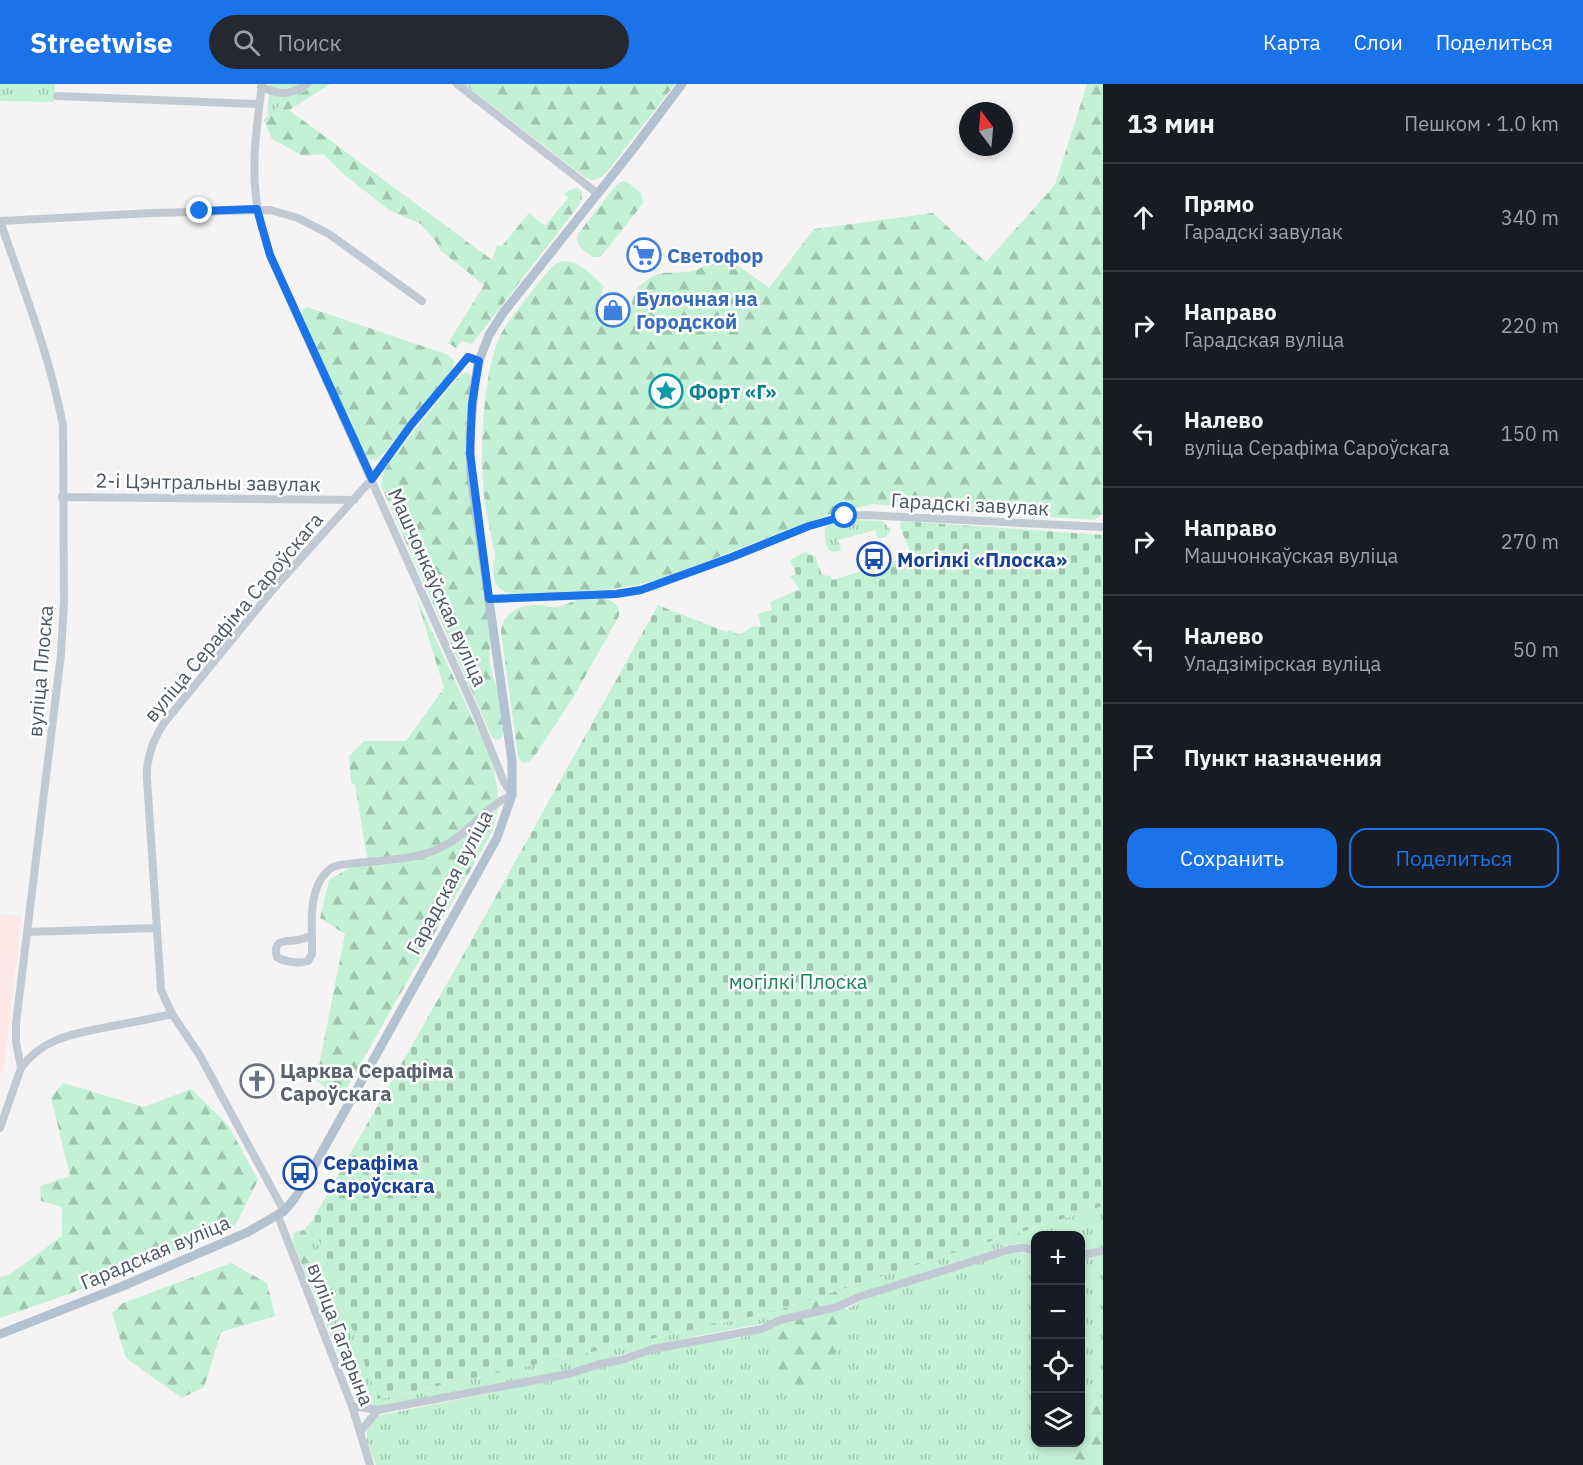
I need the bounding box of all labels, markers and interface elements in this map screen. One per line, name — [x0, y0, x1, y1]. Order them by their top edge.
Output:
search box — [209, 15, 629, 69]
text: Streetwise — [30, 24, 173, 61]
icon: search — [230, 26, 263, 59]
text: Поиск — [278, 28, 342, 57]
text: Карта — [1263, 28, 1321, 56]
text: Слои — [1354, 28, 1403, 56]
text: Поделиться — [1436, 28, 1553, 56]
north arrow — [959, 102, 1013, 156]
text: 13 мин — [1127, 106, 1215, 140]
text: Пешком · 1.0 km — [1404, 110, 1559, 137]
text: Прямо — [1184, 189, 1254, 218]
route end — [186, 197, 212, 223]
icon: ahead — [1127, 201, 1160, 234]
text: 340 m — [1501, 204, 1559, 231]
text: Гарадскі завулак — [1184, 218, 1343, 245]
supermarket icon: Светофор — [626, 237, 662, 273]
place label: Светофор — [667, 242, 763, 269]
place label: Булочная на Городской — [636, 285, 758, 335]
shop icon: Булочная на Городской — [595, 292, 631, 328]
text: Направо — [1184, 297, 1277, 326]
icon: right — [1127, 309, 1160, 342]
text: 220 m — [1501, 312, 1559, 339]
text: Гарадская вуліца — [1184, 326, 1344, 353]
place icon: Форт «Г» — [648, 373, 684, 409]
place label: Форт «Г» — [689, 378, 776, 405]
text: Налево — [1184, 405, 1263, 434]
icon: left — [1127, 417, 1160, 450]
text: 150 m — [1501, 420, 1559, 447]
text: вуліца Серафіма Сароўскага — [1184, 434, 1449, 461]
street label: 2-і Цэнтральны завулак — [95, 467, 321, 497]
street label: Машчонкаўская вуліца — [382, 484, 494, 691]
street label: Гарадскі завулак — [890, 486, 1050, 522]
route start — [831, 502, 857, 528]
street label: вуліца Серафіма Сароўскага — [137, 506, 329, 727]
text: Направо — [1184, 513, 1277, 542]
icon: right — [1127, 525, 1160, 558]
text: 270 m — [1501, 528, 1559, 555]
bus stop icon: Могілкі «Плоска» — [856, 541, 892, 577]
text: Машчонкаўская вуліца — [1184, 542, 1398, 569]
place label: Могілкі «Плоска» — [897, 546, 1067, 573]
street label: вуліца Плоска — [21, 604, 59, 738]
text: Налево — [1184, 621, 1263, 650]
icon: left — [1127, 633, 1160, 666]
text: 50 m — [1513, 636, 1559, 663]
text: Уладзімірская вуліца — [1184, 650, 1381, 677]
icon: arrive — [1127, 741, 1160, 774]
text: Пункт назначения — [1184, 743, 1382, 772]
street label: Гарадская вуліца — [399, 805, 499, 959]
button: Сохранить — [1127, 828, 1337, 888]
button: Поделиться — [1349, 828, 1559, 888]
park label: могілкі Плоска — [729, 968, 868, 995]
place label: Царква Серафіма Сароўскага — [280, 1057, 454, 1107]
church icon: Царква Серафіма Сароўскага — [239, 1063, 275, 1099]
place label: Серафіма Сароўскага — [323, 1149, 435, 1199]
bus stop icon: Серафіма Сароўскага — [282, 1155, 318, 1191]
street label: Гарадская вуліца — [76, 1208, 234, 1296]
map controls — [1031, 1231, 1085, 1447]
button: + — [1031, 1231, 1085, 1285]
street label: вуліца Гагарына — [301, 1259, 381, 1410]
button: − — [1031, 1285, 1085, 1339]
button: locate — [1031, 1339, 1085, 1393]
button: layers — [1031, 1393, 1085, 1447]

